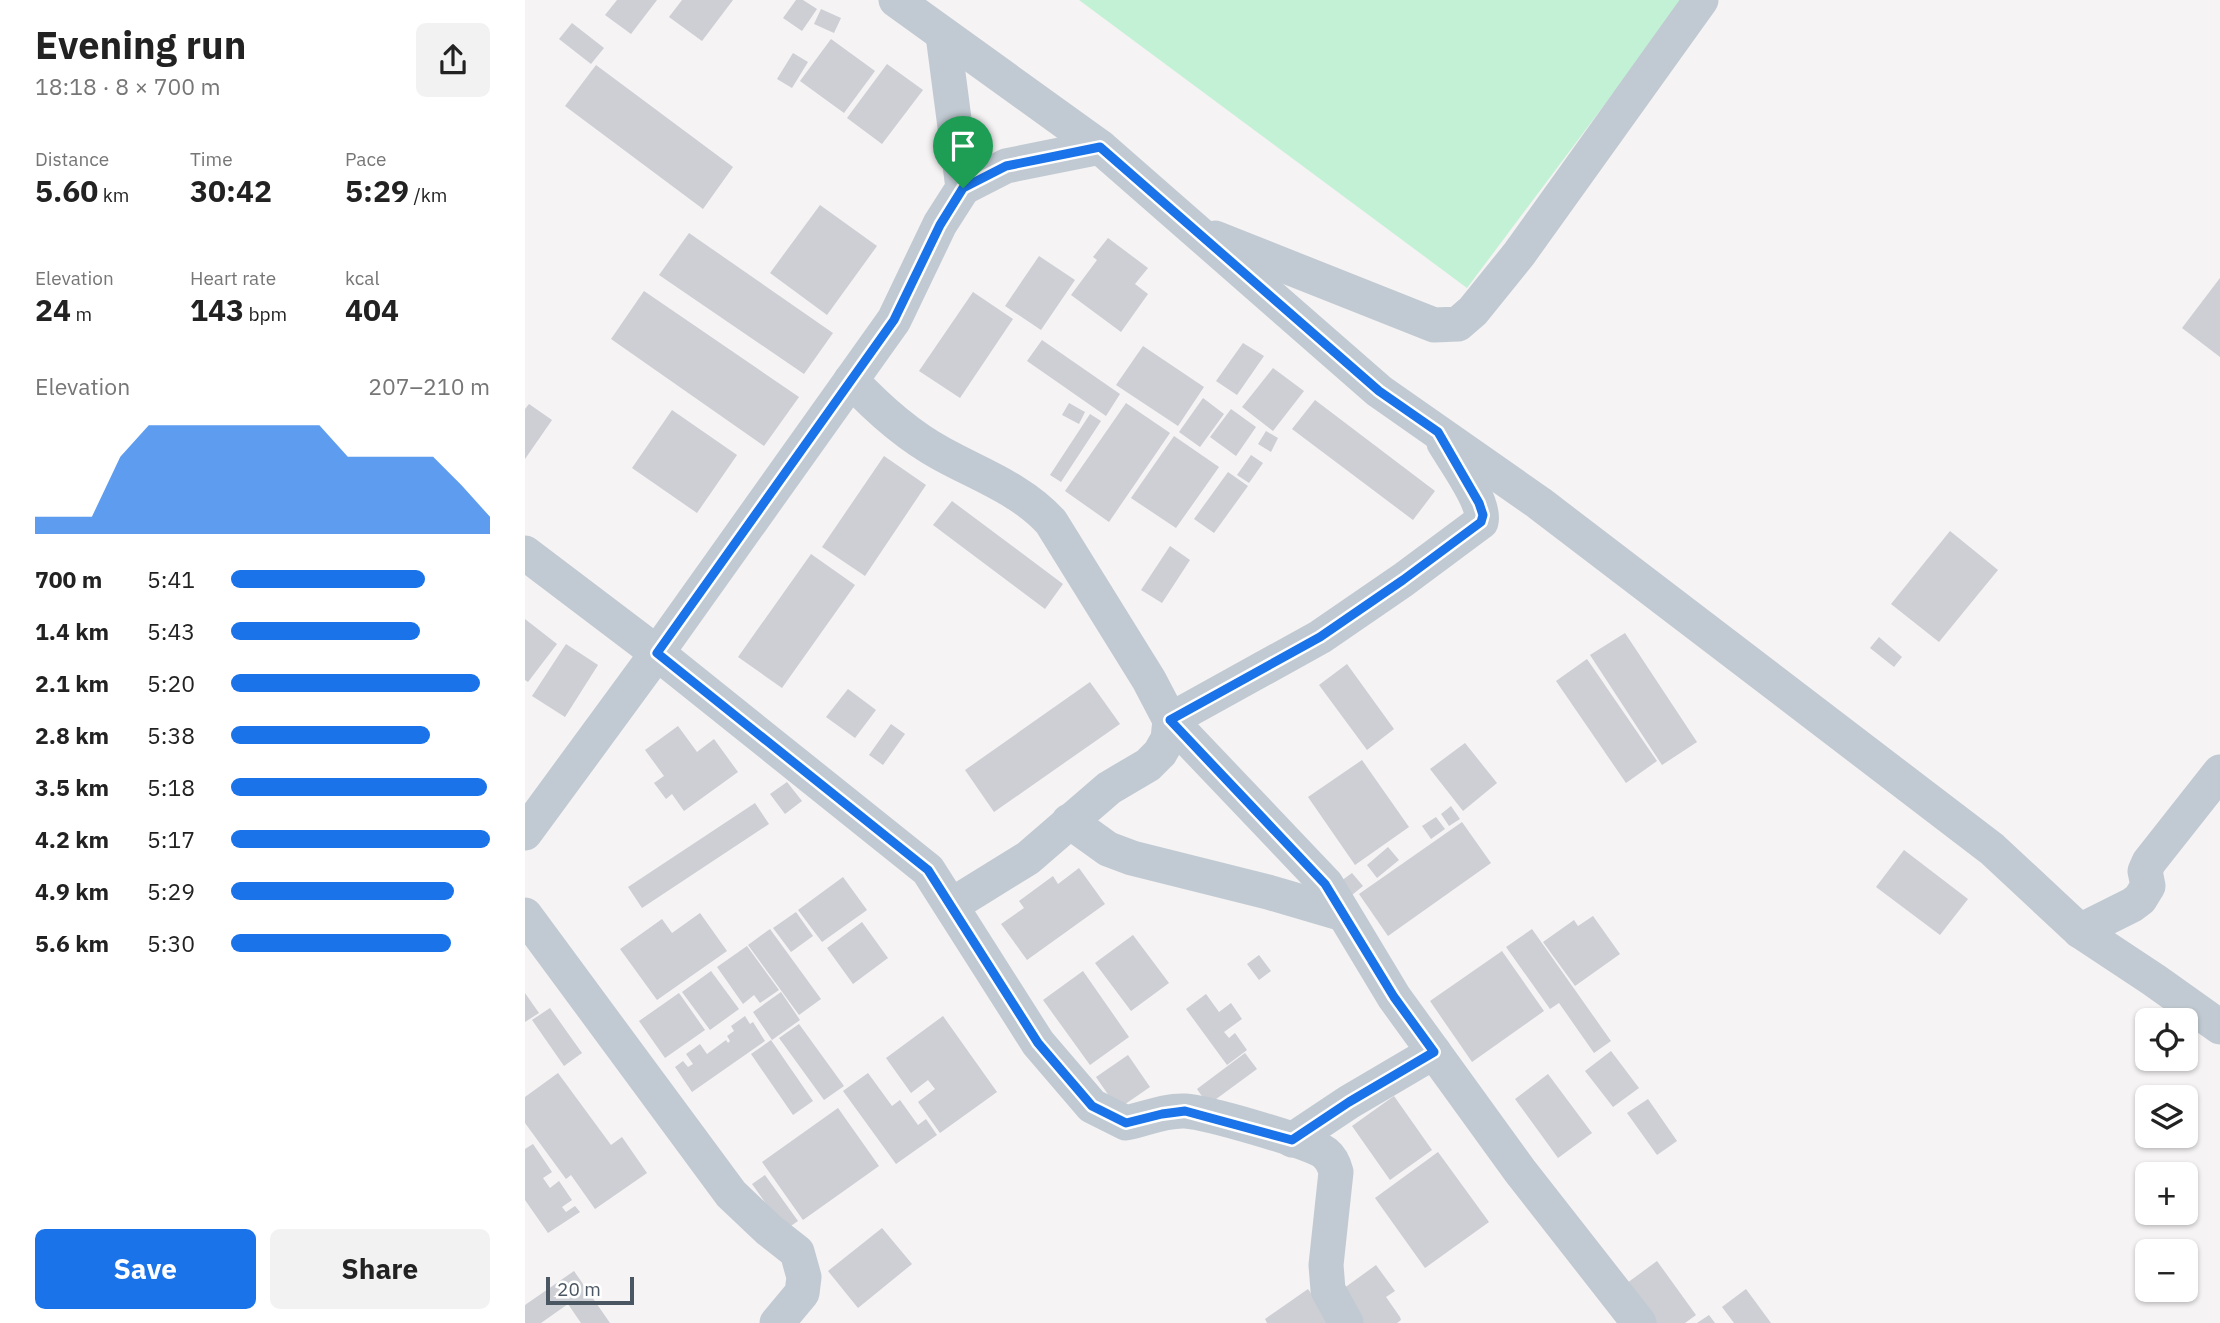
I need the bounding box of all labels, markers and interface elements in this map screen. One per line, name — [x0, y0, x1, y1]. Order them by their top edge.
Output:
text: Evening run — [35, 20, 246, 69]
button: share — [416, 23, 490, 97]
text: 18:18 · 8 × 700 m — [35, 71, 221, 101]
pin — [933, 116, 993, 188]
icon: arrive — [944, 127, 982, 165]
text: Distance — [35, 147, 109, 171]
text: Time — [190, 147, 233, 171]
text: Pace — [345, 147, 386, 171]
text: 5.60 — [35, 171, 98, 210]
text: 30:42 — [190, 171, 272, 210]
text: 5:29 — [345, 171, 409, 210]
text: km — [98, 183, 129, 207]
text: /km — [409, 183, 447, 207]
text: Elevation — [35, 266, 114, 290]
text: Heart rate — [190, 266, 276, 290]
text: kcal — [345, 266, 380, 290]
text: 24 — [35, 290, 71, 329]
text: 143 — [190, 290, 244, 329]
text: 404 — [345, 290, 399, 329]
text: m — [71, 302, 92, 326]
text: bpm — [244, 302, 287, 326]
text: Elevation — [35, 371, 130, 401]
text: 207–210 m — [368, 371, 490, 401]
text: 700 m — [35, 564, 102, 594]
text: 5:41 — [147, 564, 195, 594]
text: 1.4 km — [35, 616, 109, 646]
text: 5:43 — [147, 616, 195, 646]
text: 2.1 km — [35, 668, 109, 698]
text: 5:20 — [147, 668, 195, 698]
text: 2.8 km — [35, 720, 109, 750]
text: 5:38 — [147, 720, 195, 750]
text: 3.5 km — [35, 772, 109, 802]
text: 5:18 — [147, 772, 195, 802]
text: 4.2 km — [35, 824, 109, 854]
text: 5:17 — [147, 824, 195, 854]
text: 4.9 km — [35, 876, 109, 906]
text: 5:29 — [147, 876, 195, 906]
text: 5.6 km — [35, 928, 109, 958]
text: 5:30 — [147, 928, 195, 958]
map controls — [2135, 1008, 2198, 1302]
button: locate — [2135, 1008, 2198, 1071]
button: layers — [2135, 1085, 2198, 1148]
button: + — [2135, 1162, 2198, 1225]
button: Save — [35, 1229, 256, 1309]
button: Share — [270, 1229, 490, 1309]
button: − — [2135, 1239, 2198, 1302]
scale bar — [546, 1274, 633, 1306]
text: 20 m — [557, 1277, 601, 1301]

